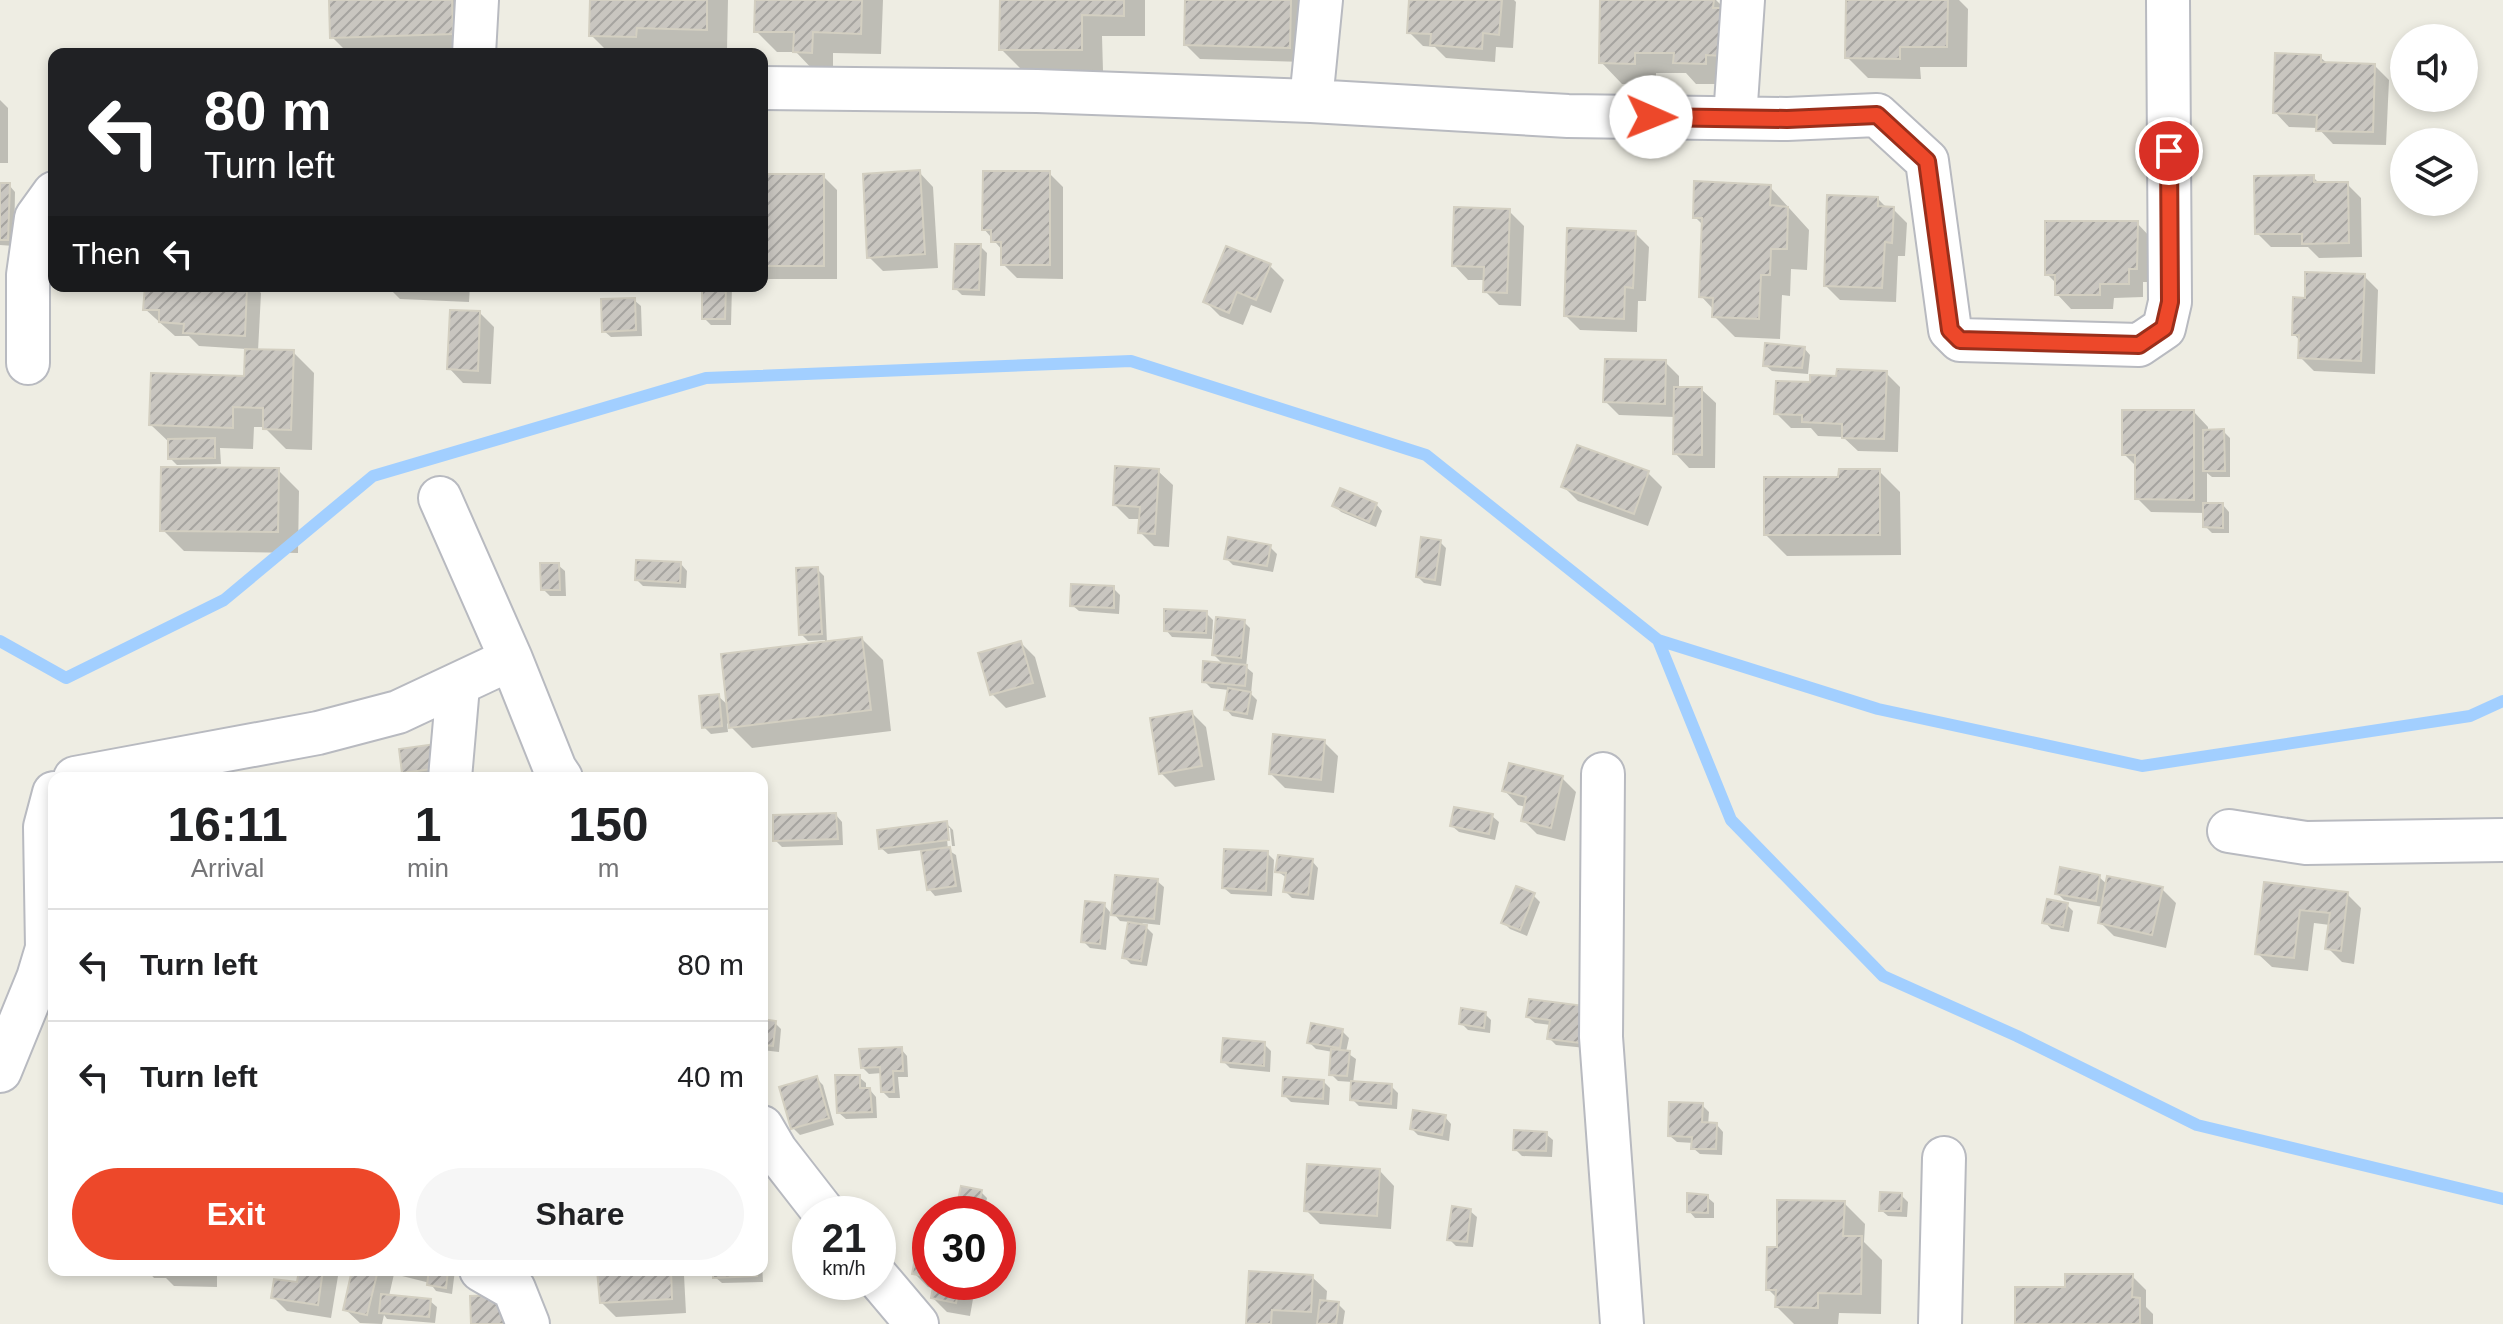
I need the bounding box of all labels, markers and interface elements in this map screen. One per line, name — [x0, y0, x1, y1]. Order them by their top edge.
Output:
map controls — [2390, 24, 2478, 216]
button: sound — [2390, 24, 2478, 112]
position arrow — [1609, 75, 1693, 159]
text: 80 m — [204, 79, 332, 142]
icon: left — [72, 80, 176, 184]
pin — [2135, 117, 2203, 185]
button: layers — [2390, 128, 2478, 216]
icon: arrive — [2147, 129, 2191, 173]
text: Turn left — [204, 145, 335, 186]
icon: left — [156, 232, 200, 276]
text: Then — [72, 237, 140, 270]
text: 16:11 — [167, 798, 288, 851]
text: 1 — [415, 798, 441, 851]
text: 150 — [568, 798, 649, 851]
text: Arrival — [191, 853, 264, 883]
text: min — [407, 853, 449, 883]
text: m — [598, 853, 619, 883]
icon: left — [72, 943, 116, 987]
text: Turn left — [140, 948, 258, 981]
text: 80 m — [677, 948, 744, 981]
icon: left — [72, 1055, 116, 1099]
text: Turn left — [140, 1060, 258, 1093]
text: 40 m — [677, 1060, 744, 1093]
button: Exit — [72, 1168, 400, 1260]
button: Share — [416, 1168, 744, 1260]
speed limit sign: 30 — [912, 1196, 1016, 1300]
text: 21 — [822, 1216, 866, 1260]
text: km/h — [822, 1257, 866, 1279]

